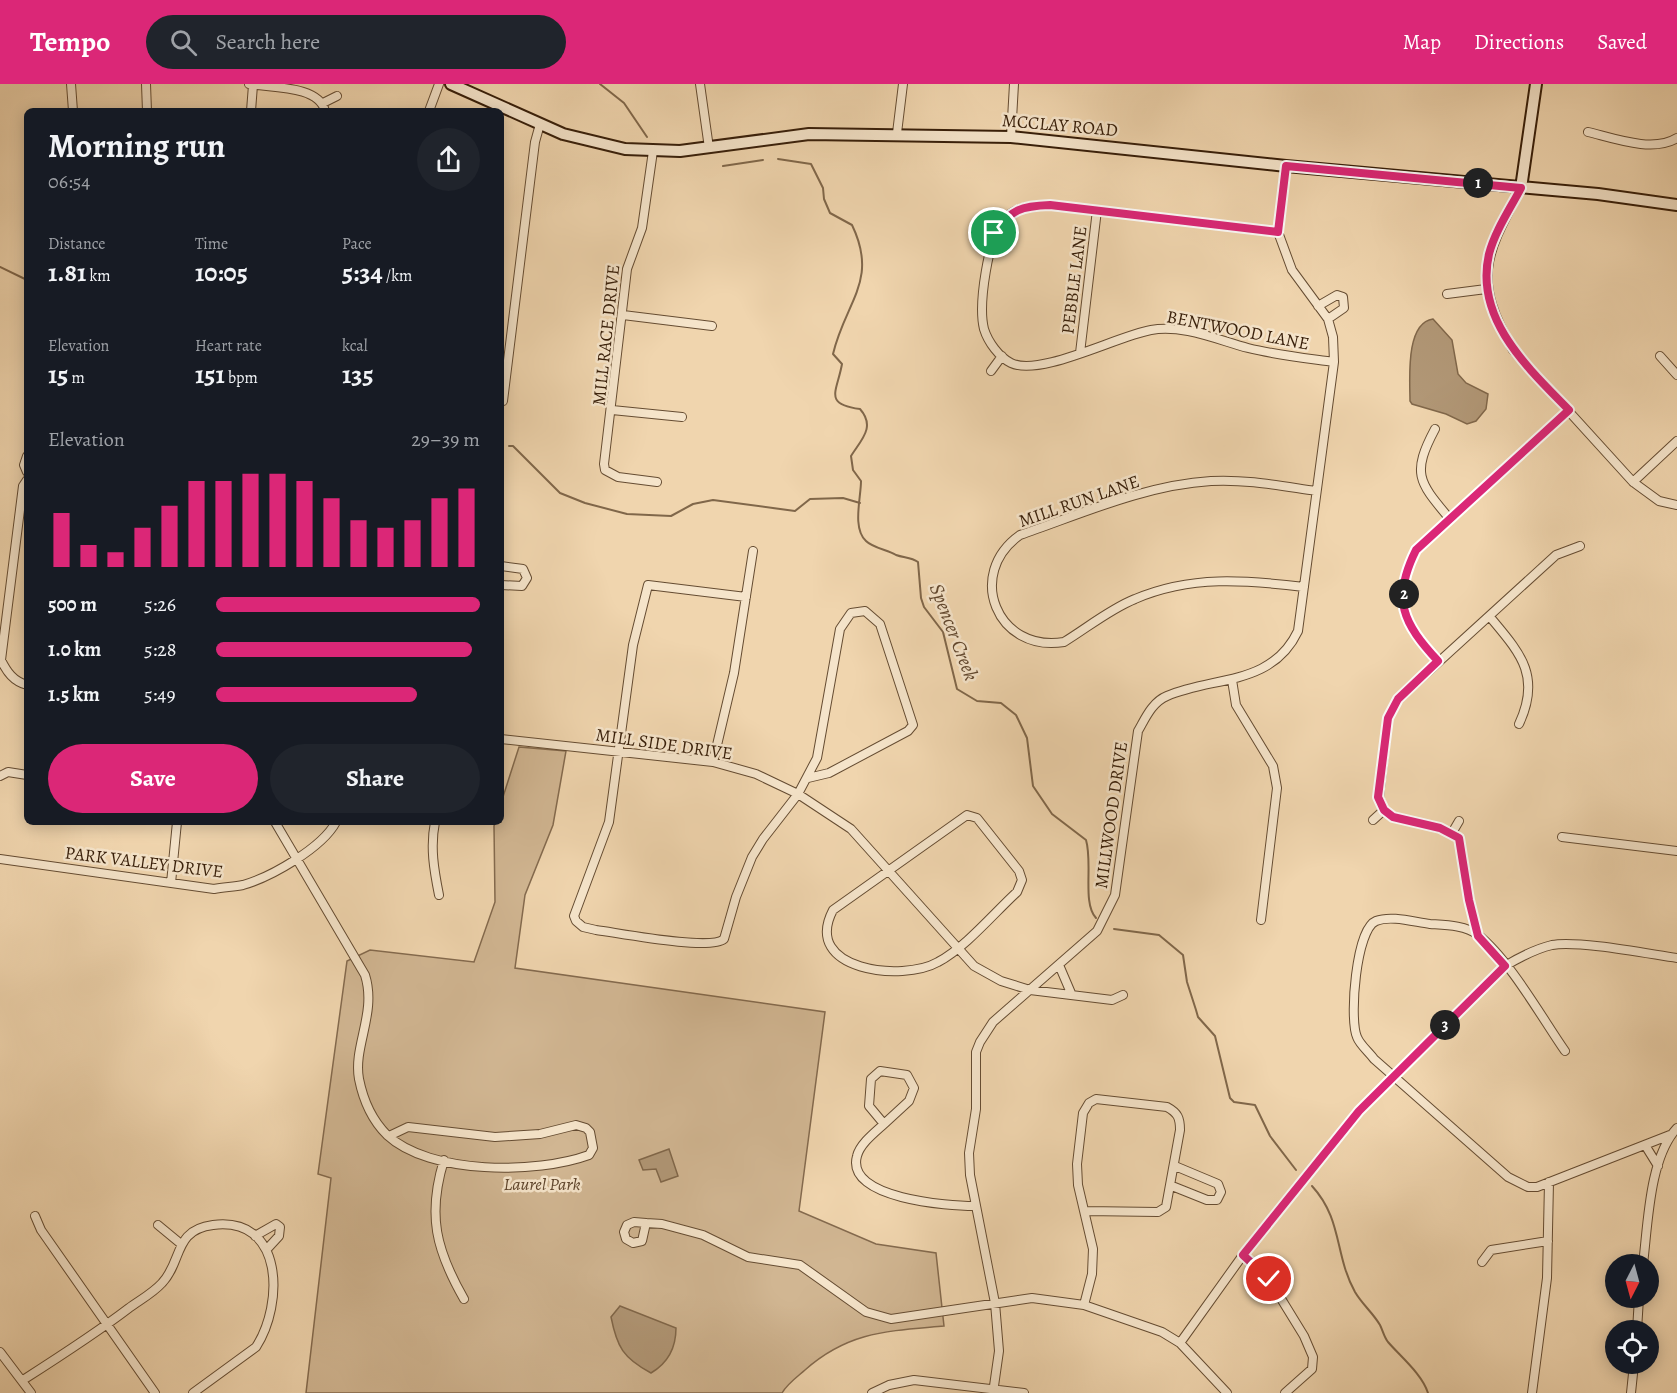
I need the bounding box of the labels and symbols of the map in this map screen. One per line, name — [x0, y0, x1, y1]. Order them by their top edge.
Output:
street label: MCCLAY ROAD — [1001, 108, 1119, 142]
pin: 1 — [1463, 168, 1493, 198]
pin — [968, 207, 1019, 258]
street label: PEBBLE LANE — [1055, 225, 1093, 335]
street label: MILL RACE DRIVE — [587, 263, 625, 407]
street label: BENTWOOD LANE — [1165, 304, 1311, 356]
street label: MILL RUN LANE — [1015, 469, 1143, 533]
water label: Spencer Creek — [923, 579, 985, 685]
pin: 2 — [1389, 579, 1419, 609]
street label: MILL SIDE DRIVE — [594, 723, 734, 765]
street label: MILLWOOD DRIVE — [1089, 740, 1133, 890]
street label: PARK VALLEY DRIVE — [64, 840, 224, 884]
pin: 3 — [1430, 1010, 1460, 1040]
park label: Laurel Park — [503, 1172, 581, 1196]
pin — [1243, 1253, 1294, 1304]
north arrow — [1605, 1254, 1659, 1308]

